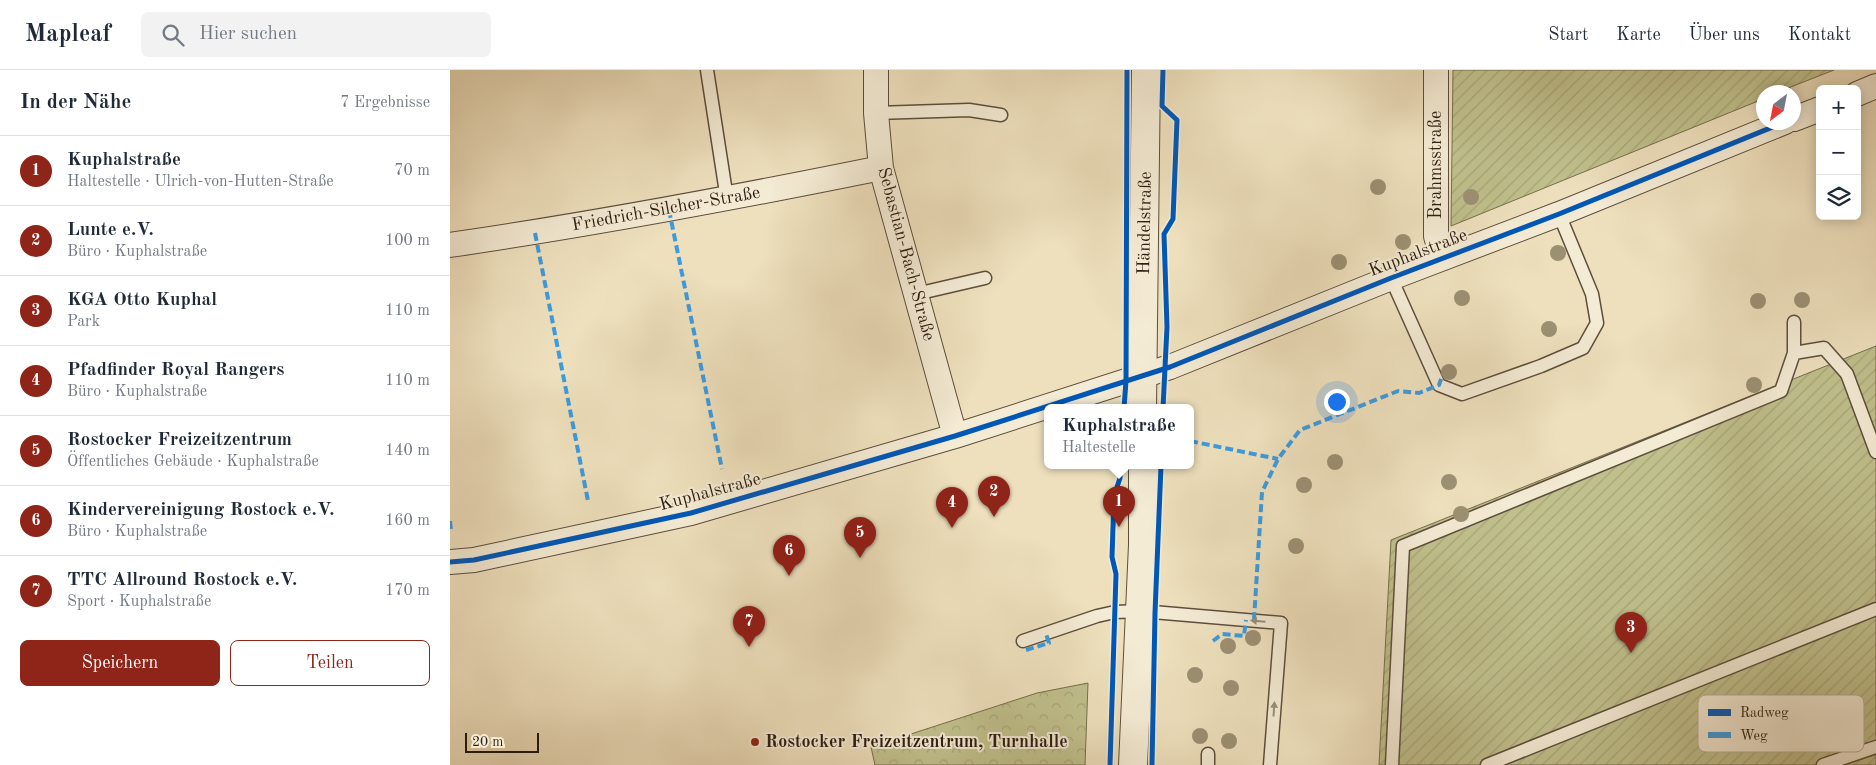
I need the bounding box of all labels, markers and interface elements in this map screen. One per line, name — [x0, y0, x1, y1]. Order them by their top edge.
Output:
search box — [141, 12, 491, 57]
icon: search — [159, 21, 187, 49]
text: Mapleaf — [25, 23, 111, 47]
text: Hier suchen — [199, 25, 297, 44]
text: Start — [1548, 26, 1588, 44]
text: Karte — [1616, 26, 1661, 44]
text: Über uns — [1689, 26, 1760, 44]
text: Kontakt — [1788, 26, 1851, 44]
north arrow — [1756, 85, 1801, 130]
map controls — [1816, 85, 1861, 220]
button: + — [1816, 85, 1861, 130]
text: In der Nähe — [20, 92, 131, 113]
text: 7 Ergebnisse — [340, 95, 430, 111]
street label: Brahmsstraße — [1427, 111, 1445, 219]
button: − — [1816, 130, 1861, 175]
text: Kuphalstraße — [67, 151, 181, 170]
text: 1 — [31, 163, 41, 179]
text: 70 m — [394, 163, 430, 179]
street label: Sebastian-Bach-Straße — [874, 165, 938, 343]
street label: Händelstraße — [1135, 171, 1155, 275]
text: Haltestelle · Ulrich-von-Hutten-Straße — [67, 174, 334, 190]
button: layers — [1816, 175, 1861, 220]
street label: Friedrich-Silcher-Straße — [570, 184, 762, 234]
text: Lunte e.V. — [67, 221, 154, 240]
street label: Kuphalstraße — [1366, 226, 1470, 280]
text: 2 — [31, 233, 41, 249]
text: 100 m — [385, 233, 430, 249]
text: Büro · Kuphalstraße — [67, 244, 207, 260]
text: KGA Otto Kuphal — [67, 291, 217, 310]
text: 3 — [31, 303, 41, 319]
text: 110 m — [385, 303, 430, 319]
text: Park — [67, 314, 100, 330]
text: Pfadfinder Royal Rangers — [67, 361, 284, 380]
text: 4 — [31, 373, 41, 389]
text: 110 m — [385, 373, 430, 389]
text: Büro · Kuphalstraße — [67, 384, 207, 400]
your location — [1324, 389, 1350, 415]
popup — [1044, 404, 1194, 469]
text: Kuphalstraße — [1062, 417, 1176, 436]
text: Rostocker Freizeitzentrum — [67, 431, 292, 450]
text: Haltestelle — [1062, 440, 1136, 456]
text: 5 — [31, 443, 41, 459]
text: 140 m — [385, 443, 430, 459]
text: Öffentliches Gebäude · Kuphalstraße — [67, 454, 319, 470]
street label: Kuphalstraße — [657, 470, 763, 514]
pin: 2 — [978, 476, 1010, 517]
pin: 1 — [1103, 486, 1135, 527]
pin: 4 — [936, 487, 968, 528]
text: Kindervereinigung Rostock e.V. — [67, 501, 334, 520]
text: 6 — [31, 513, 41, 529]
text: 160 m — [385, 513, 430, 529]
pin: 5 — [844, 517, 876, 558]
text: Büro · Kuphalstraße — [67, 524, 207, 540]
pin: 6 — [773, 535, 805, 576]
text: TTC Allround Rostock e.V. — [67, 571, 297, 590]
text: 7 — [31, 583, 41, 599]
text: 170 m — [385, 583, 430, 599]
text: Sport · Kuphalstraße — [67, 594, 211, 610]
pin: 7 — [733, 606, 765, 647]
pin: 3 — [1615, 612, 1647, 653]
one-way arrow — [1249, 617, 1265, 625]
button: Speichern — [20, 640, 220, 686]
button: Teilen — [230, 640, 430, 686]
legend — [1698, 695, 1864, 752]
one-way arrow — [1271, 700, 1279, 716]
text: Radweg — [1740, 706, 1789, 720]
text: Weg — [1740, 729, 1768, 743]
scale bar — [465, 730, 539, 753]
place label: Rostocker Freizeitzentrum, Turnhalle — [765, 733, 1068, 751]
text: 20 m — [472, 735, 503, 749]
marker: Rostocker Freizeitzentrum, Turnhalle — [749, 736, 761, 748]

